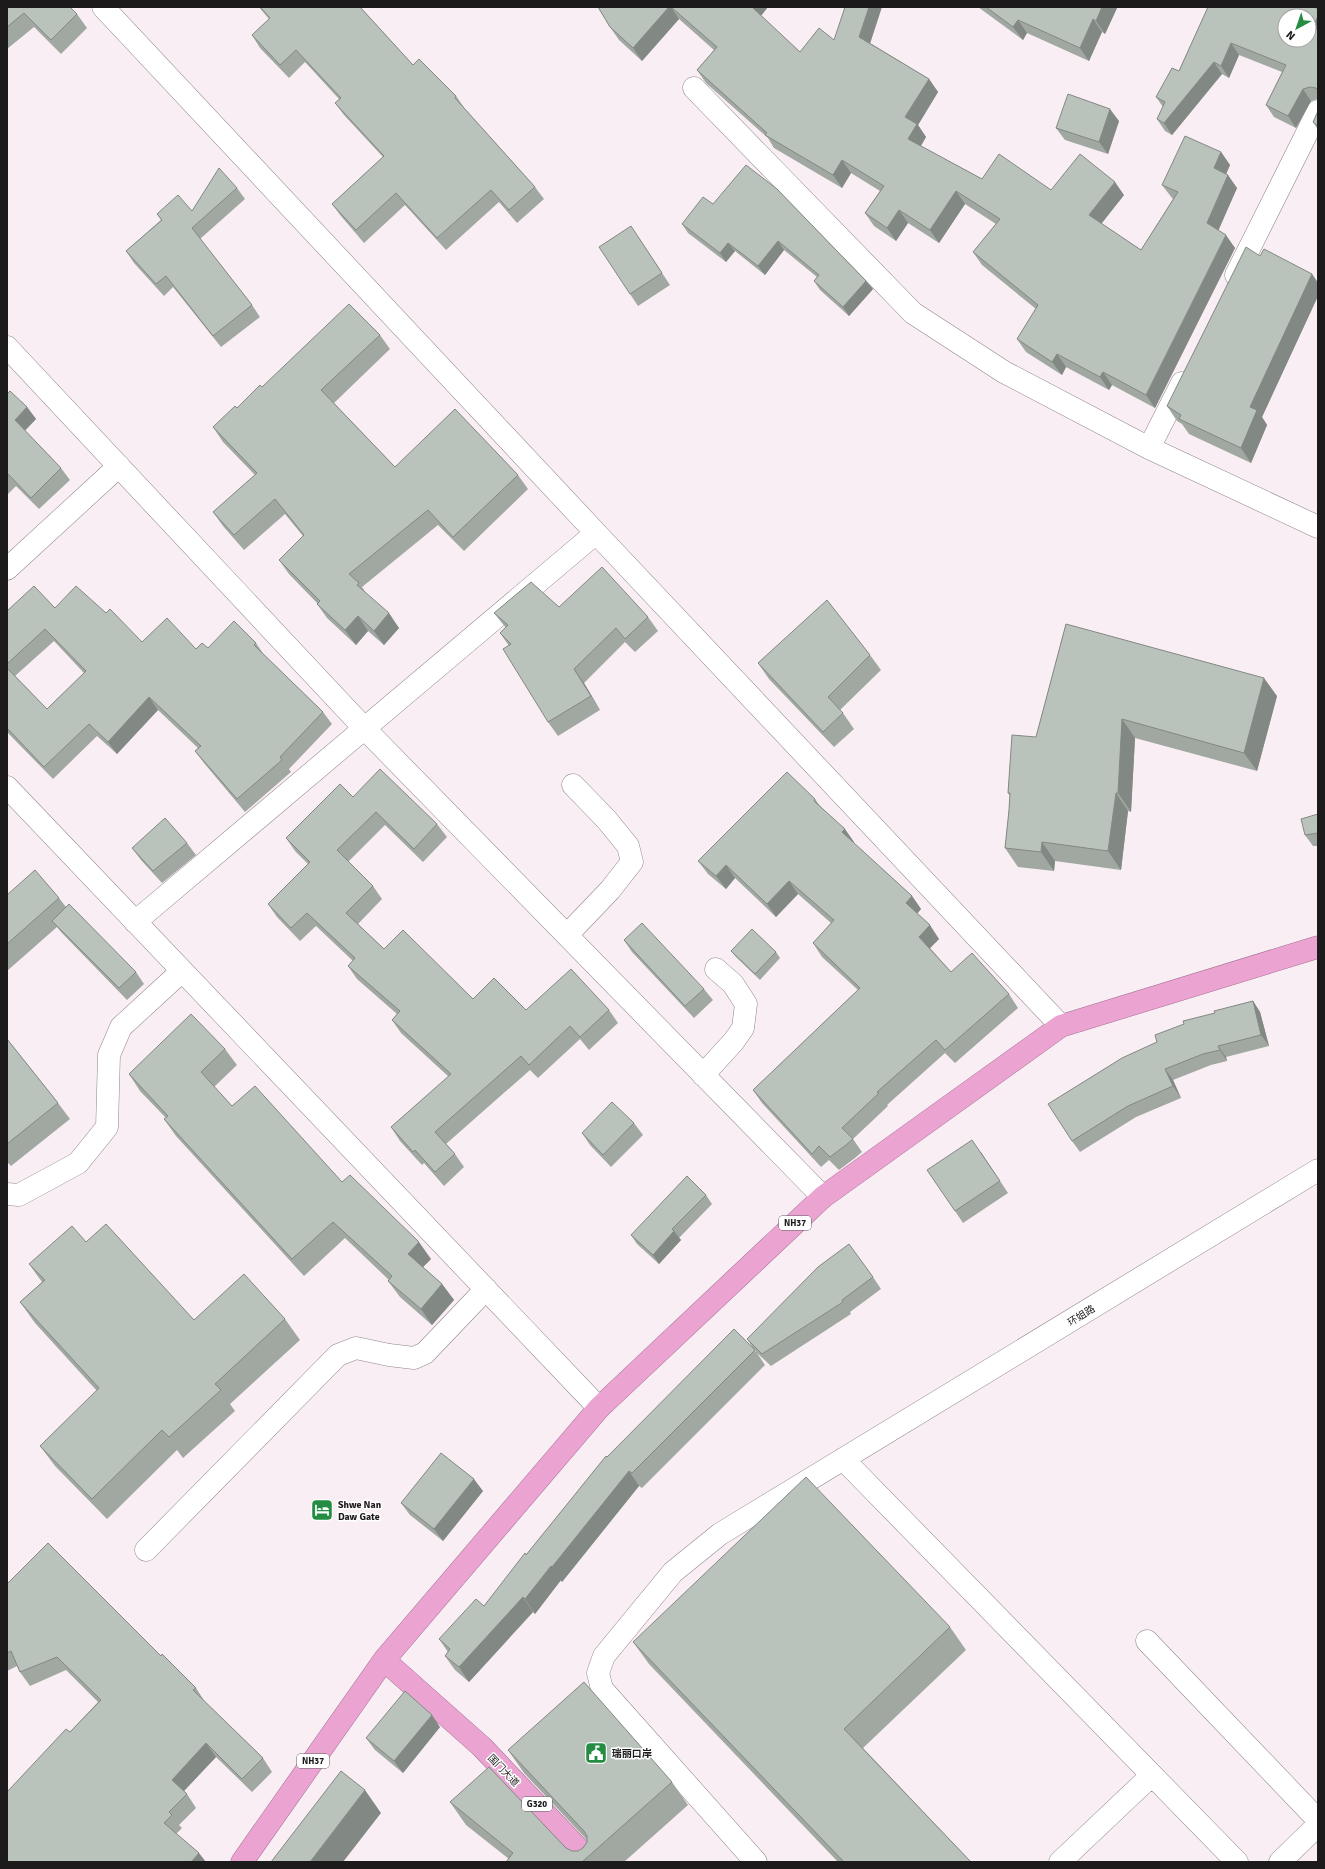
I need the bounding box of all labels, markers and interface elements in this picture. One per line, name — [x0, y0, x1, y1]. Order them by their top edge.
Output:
north arrow — [1277, 8, 1317, 48]
text: N — [1284, 28, 1298, 43]
road number: NH37 — [779, 1216, 811, 1230]
street label: 环姐路 — [1066, 1303, 1097, 1329]
hotel icon: Shwe Nan Daw Gate — [309, 1497, 335, 1523]
place label: Shwe Nan Daw Gate — [338, 1499, 382, 1523]
public building icon: 瑞丽口岸 — [583, 1740, 609, 1766]
place label: 瑞丽口岸 — [612, 1748, 652, 1760]
street label: 国门大道 — [485, 1752, 521, 1789]
road number: NH37 — [297, 1754, 329, 1768]
road number: G320 — [522, 1797, 552, 1811]

